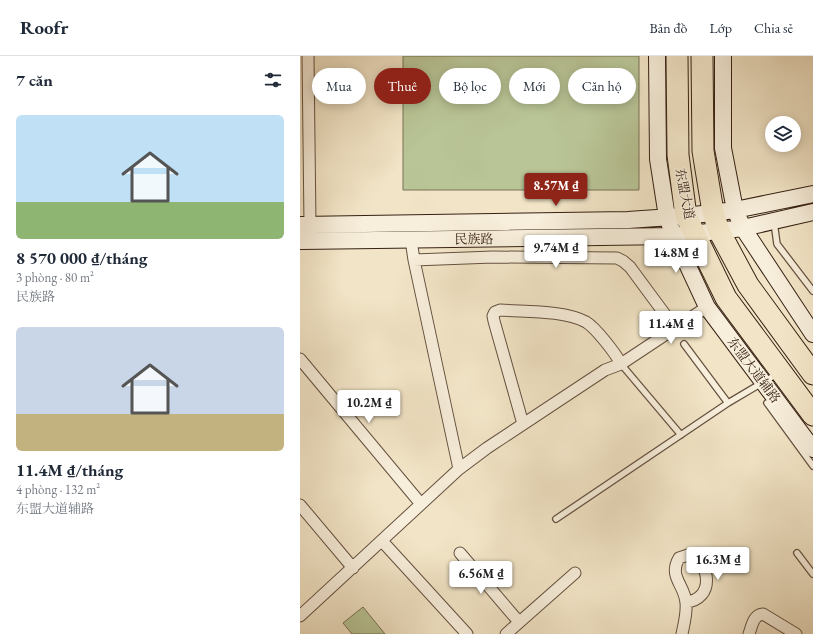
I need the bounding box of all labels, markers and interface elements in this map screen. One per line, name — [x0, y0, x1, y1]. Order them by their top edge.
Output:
text: Roofr — [20, 15, 68, 40]
text: Bản đồ — [650, 19, 688, 37]
text: Lớp — [710, 19, 732, 37]
text: Chia sẻ — [754, 19, 793, 37]
chip: Mua — [312, 68, 366, 104]
chip: Thuê — [374, 68, 431, 104]
chip: Bộ lọc — [439, 68, 501, 104]
chip: Mới — [509, 68, 560, 104]
chip: Căn hộ — [568, 68, 636, 104]
text: 7 căn — [16, 69, 53, 91]
icon: filters — [262, 69, 284, 91]
map controls — [765, 116, 801, 152]
button: layers — [765, 116, 801, 152]
icon: home — [114, 141, 186, 213]
street label: 东盟大道 — [672, 167, 698, 221]
pin: 8.57M ₫ — [519, 173, 593, 207]
text: 8.57M ₫ — [533, 177, 579, 194]
street label: 民族路 — [454, 230, 494, 248]
pin: 9.74M ₫ — [519, 235, 593, 269]
text: 9.74M ₫ — [533, 239, 579, 256]
pin: 14.8M ₫ — [639, 240, 713, 274]
text: 14.8M ₫ — [653, 244, 699, 261]
text: 8 570 000 ₫/tháng — [16, 247, 147, 269]
text: 3 phòng · 80 m² — [16, 269, 94, 286]
text: 民族路 — [16, 288, 55, 305]
pin: 11.4M ₫ — [634, 311, 708, 345]
text: 11.4M ₫ — [648, 315, 694, 332]
street label: 东盟大道辅路 — [724, 334, 784, 406]
icon: home — [114, 353, 186, 425]
pin: 10.2M ₫ — [332, 390, 406, 424]
text: 10.2M ₫ — [346, 394, 392, 411]
text: 11.4M ₫/tháng — [16, 459, 123, 481]
text: 4 phòng · 132 m² — [16, 481, 100, 498]
text: 东盟大道辅路 — [16, 500, 94, 517]
pin: 16.3M ₫ — [681, 547, 755, 581]
text: 16.3M ₫ — [695, 551, 741, 568]
pin: 6.56M ₫ — [444, 561, 518, 595]
text: 6.56M ₫ — [458, 565, 504, 582]

